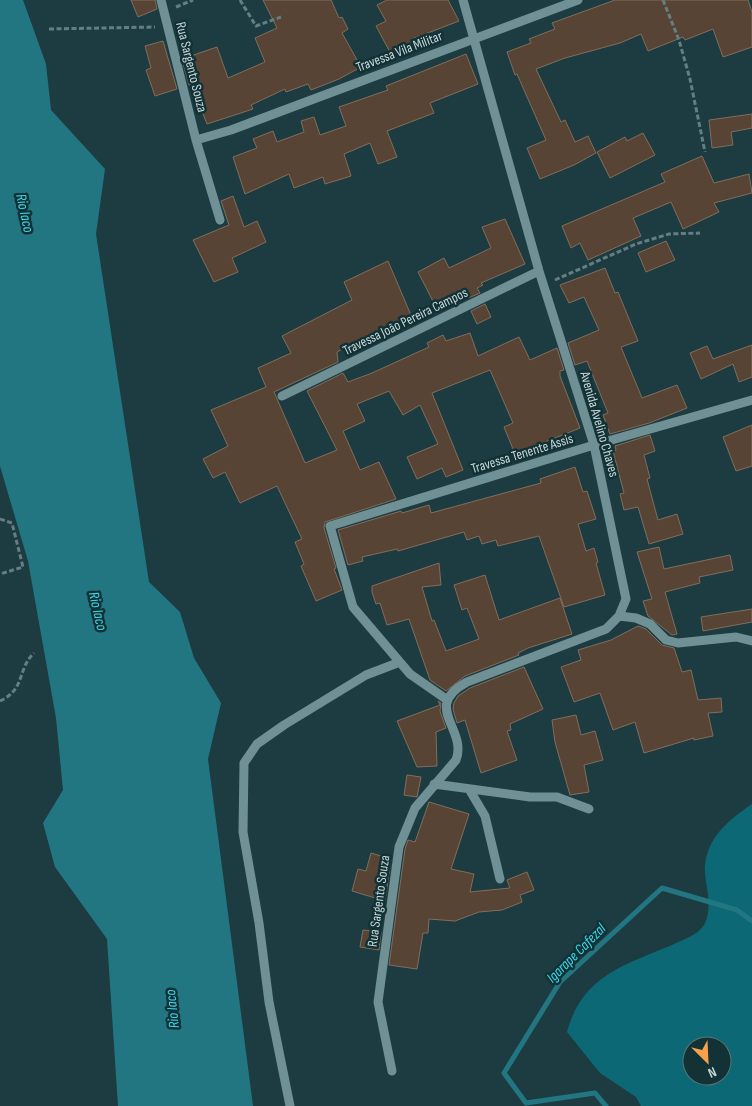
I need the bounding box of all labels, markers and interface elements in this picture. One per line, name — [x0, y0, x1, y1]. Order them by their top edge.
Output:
street label: Rua Sargento Souza — [172, 20, 211, 114]
street label: Travessa Vila Militar — [354, 27, 445, 76]
water label: Rio Iaco — [11, 192, 38, 234]
street label: Travessa João Pereira Campos — [340, 284, 470, 359]
street label: Avenida Avelino Chaves — [576, 368, 623, 479]
street label: Travessa Tenente Assis — [469, 430, 575, 477]
water label: Rio Iaco — [84, 590, 111, 632]
street label: Rua Sargento Souza — [364, 854, 393, 948]
water label: Igarape Cafezal — [543, 919, 611, 987]
water label: Rio Iaco — [161, 989, 184, 1029]
north arrow — [682, 1036, 732, 1086]
text: N — [705, 1063, 719, 1082]

